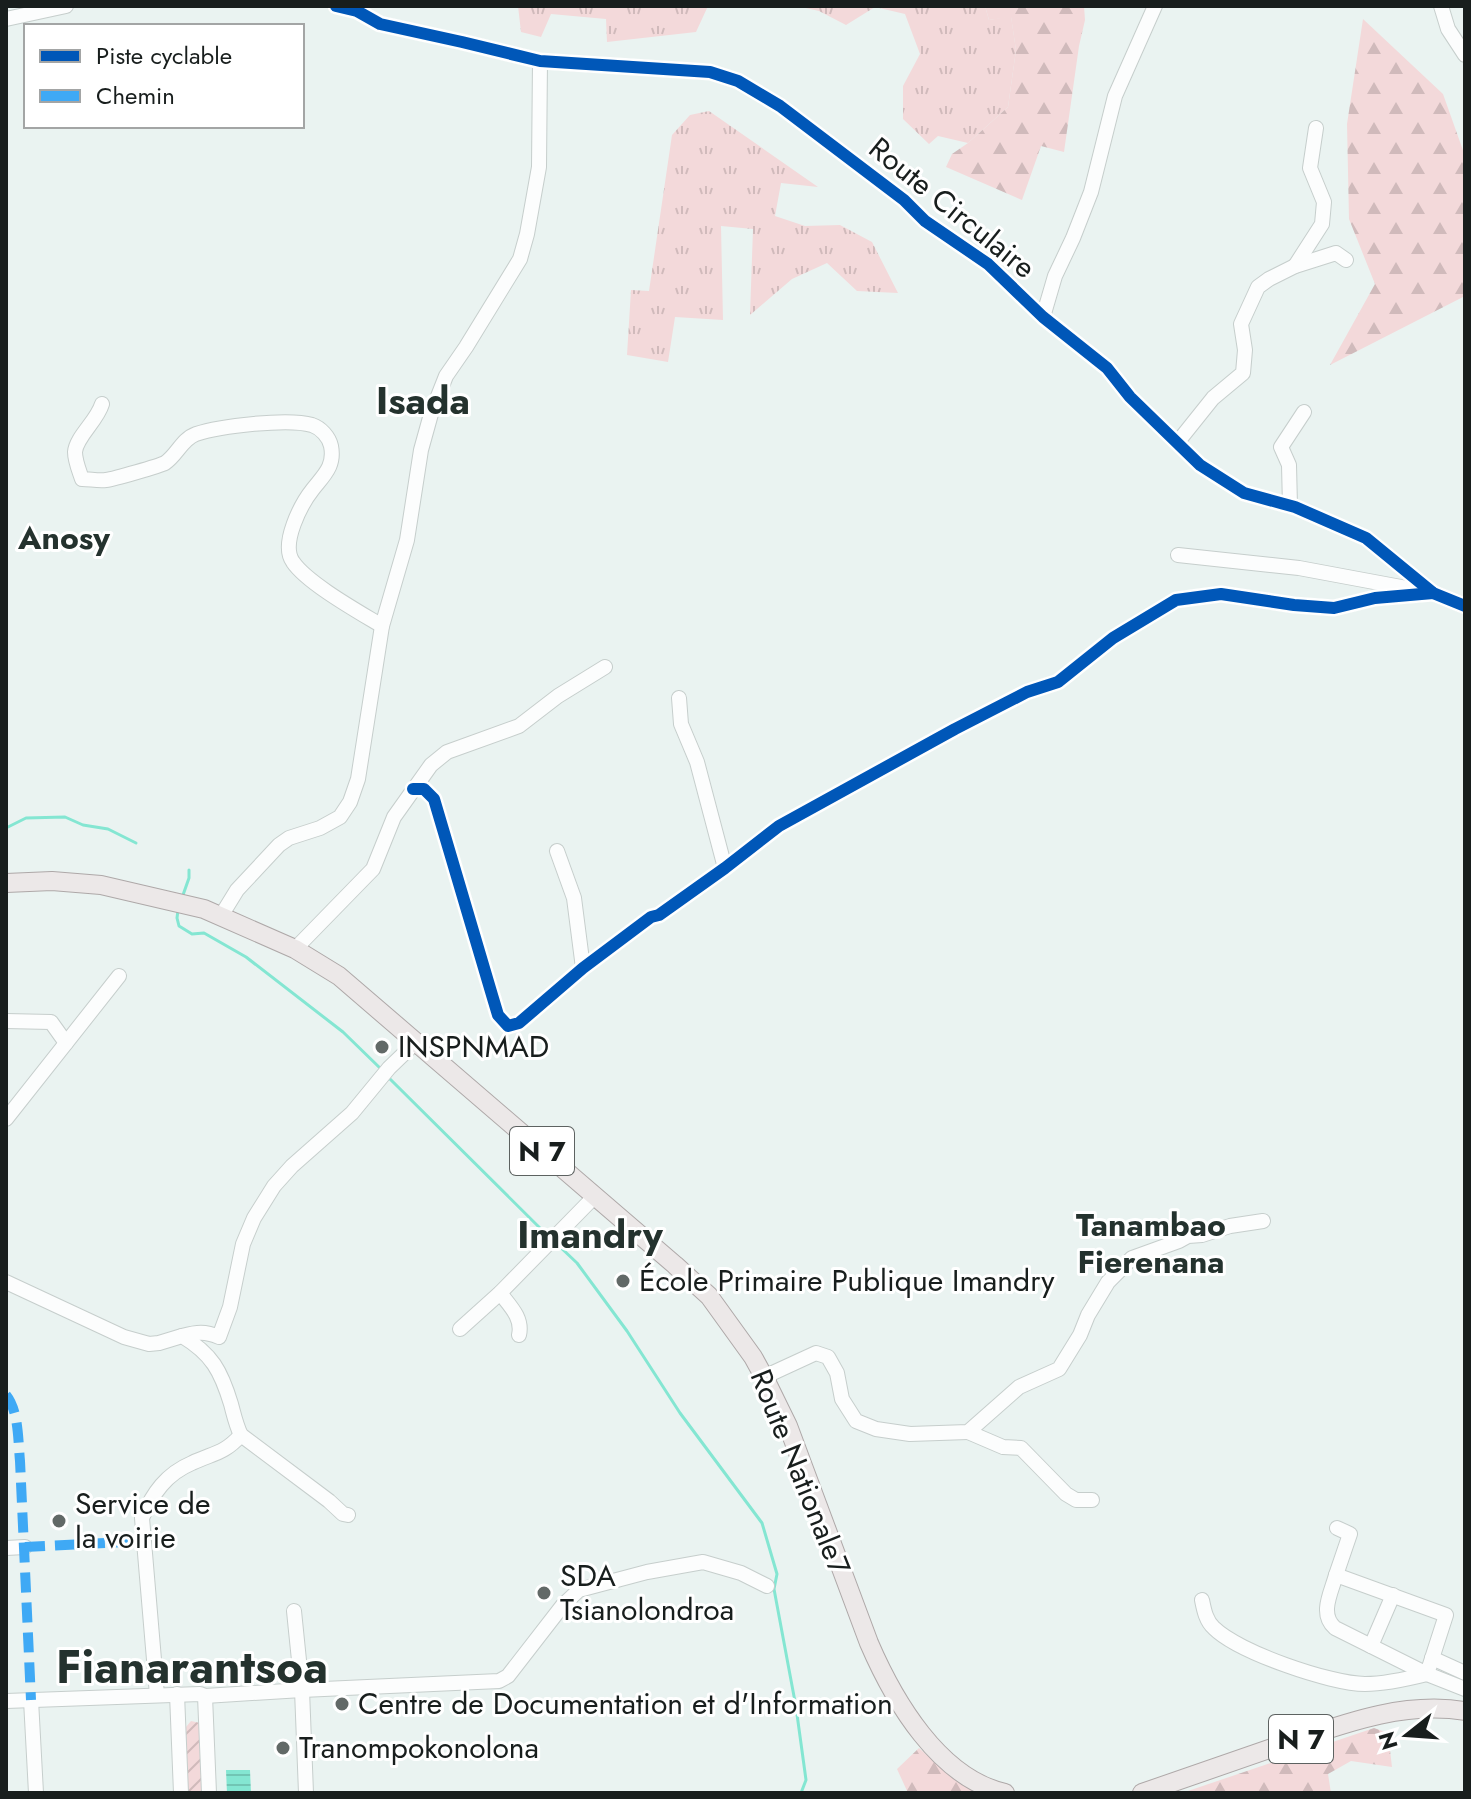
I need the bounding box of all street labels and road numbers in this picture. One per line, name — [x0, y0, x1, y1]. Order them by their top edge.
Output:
street label: Route Circulaire — [860, 127, 1045, 288]
road number: N 7 — [510, 1127, 574, 1175]
street label: Route Nationale7 — [740, 1363, 861, 1581]
road number: N 7 — [1269, 1715, 1333, 1763]

